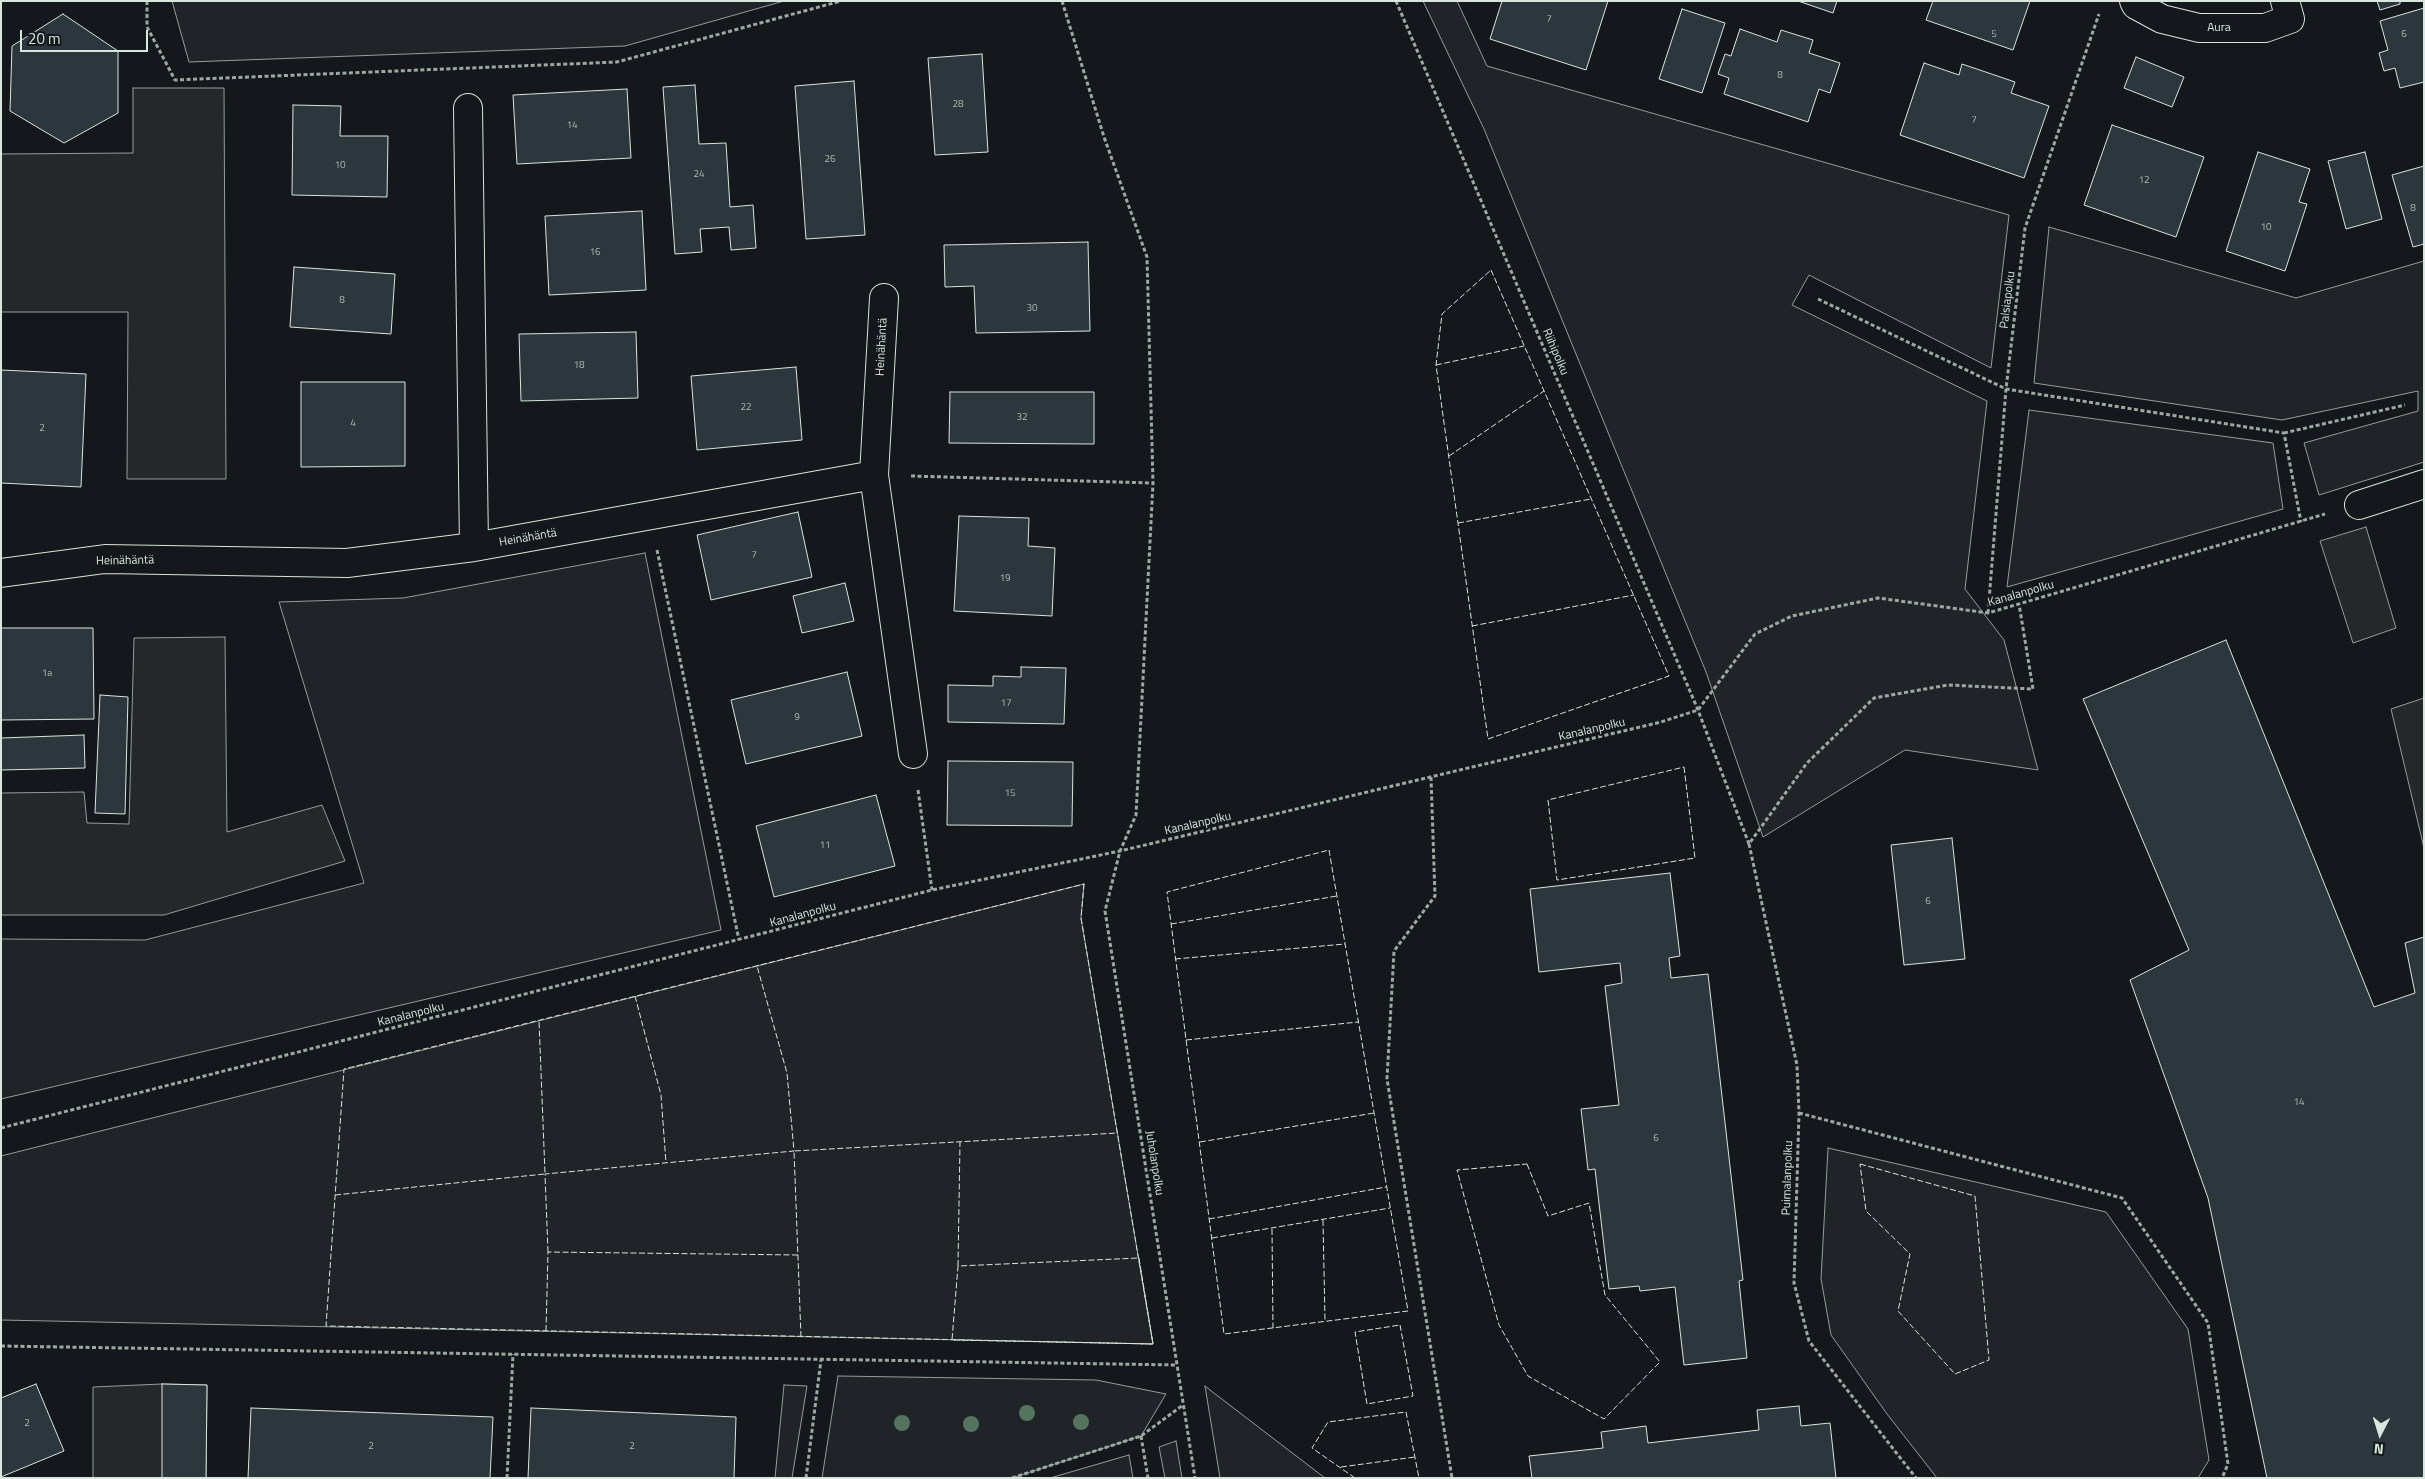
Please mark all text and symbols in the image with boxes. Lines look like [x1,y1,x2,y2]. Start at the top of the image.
house number: 7 [1546,14,1552,26]
scale bar [22,20,150,52]
street label: Aura [2207,21,2231,35]
text: 20 m [28,27,61,50]
house number: 5 [1991,29,1997,41]
house number: 6 [2401,29,2407,41]
house number: 8 [1777,70,1783,82]
house number: 28 [952,99,964,111]
house number: 7 [1971,115,1977,127]
house number: 14 [566,120,578,132]
house number: 26 [824,154,836,166]
house number: 10 [334,160,346,172]
house number: 24 [693,169,705,181]
house number: 12 [2138,175,2150,187]
house number: 8 [2410,203,2416,215]
house number: 10 [2260,222,2272,234]
house number: 16 [589,247,601,259]
street label: Palsiapolku [1997,271,2019,329]
house number: 8 [339,295,345,307]
house number: 30 [1026,303,1038,315]
street label: Heinähäntä [873,318,891,376]
street label: Riihipolku [1539,327,1571,377]
house number: 18 [573,360,585,372]
house number: 22 [740,402,752,414]
house number: 32 [1016,412,1028,424]
house number: 4 [350,418,356,430]
house number: 2 [39,423,45,435]
street label: Heinähäntä [498,526,558,550]
house number: 7 [751,550,757,562]
street label: Heinähäntä [96,553,154,569]
house number: 19 [999,573,1011,585]
street label: Kanalanpolku [1986,578,2056,610]
house number: 1a [42,668,52,680]
house number: 17 [1000,698,1012,710]
house number: 9 [794,712,800,724]
street label: Kanalanpolku [1557,715,1627,745]
house number: 15 [1004,788,1016,800]
street label: Kanalanpolku [1163,809,1233,839]
house number: 11 [819,840,831,852]
house number: 6 [1925,896,1931,908]
street label: Kanalanpolku [768,899,838,931]
street label: Kanalanpolku [376,1000,446,1030]
house number: 14 [2293,1097,2305,1109]
street label: Juholanpolku [1142,1130,1166,1196]
house number: 6 [1653,1133,1659,1145]
street label: Puimalanpolku [1779,1140,1797,1216]
north arrow [2355,1409,2405,1459]
house number: 2 [24,1418,30,1430]
text: N [2373,1439,2384,1460]
house number: 2 [368,1441,374,1453]
house number: 2 [629,1441,635,1453]

